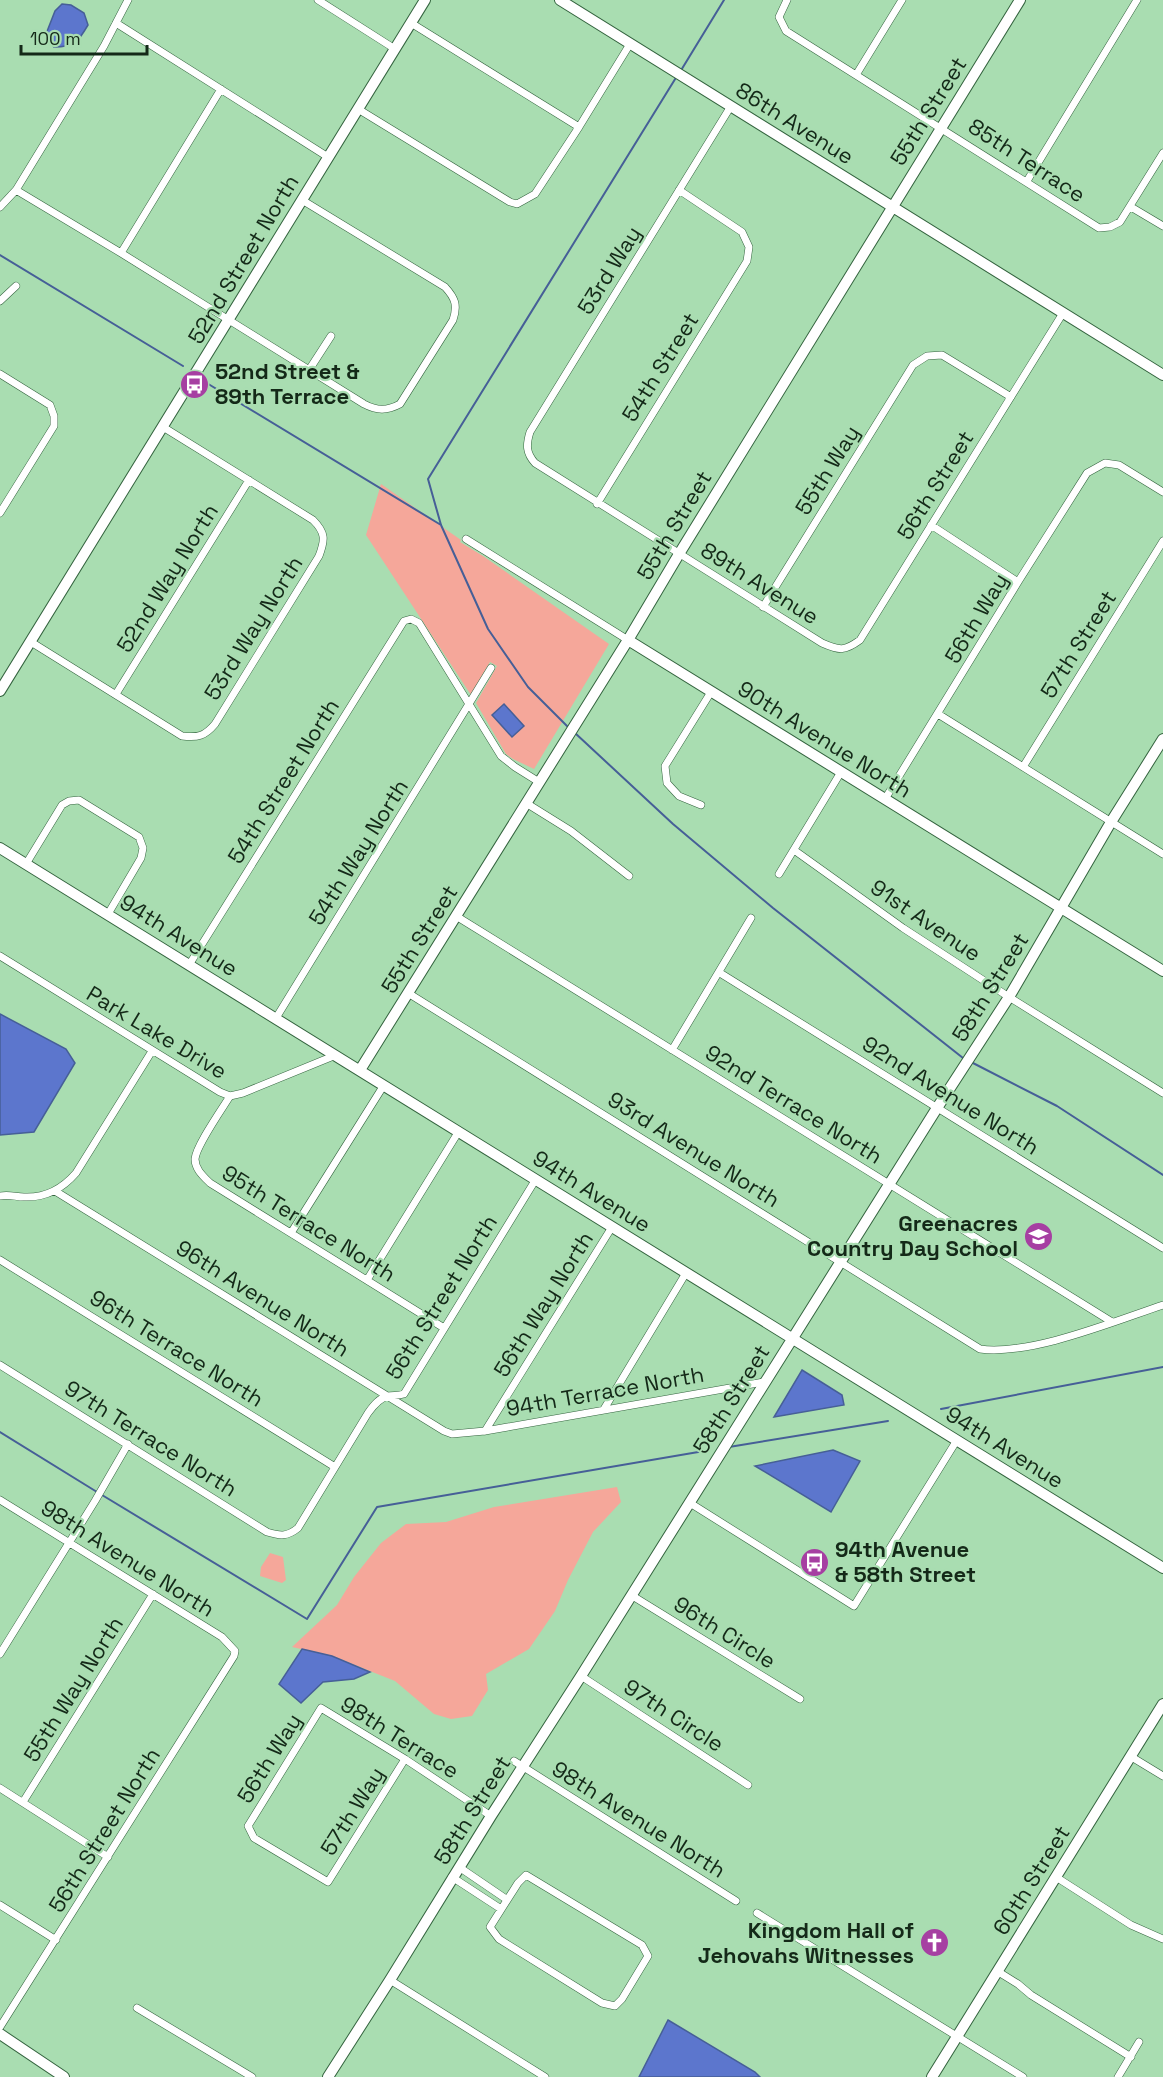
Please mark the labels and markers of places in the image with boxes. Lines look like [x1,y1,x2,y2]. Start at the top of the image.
place label: 52nd Street & 89th Terrace [215,357,360,410]
bus stop icon: 52nd Street & 89th Terrace [178,368,210,400]
place label: Greenacres Country Day School [807,1209,1018,1262]
school or university icon: Greenacres Country Day School [1023,1220,1055,1252]
place label: 94th Avenue & 58th Street [835,1535,976,1588]
bus stop icon: 94th Avenue & 58th Street [798,1546,830,1578]
place label: Kingdom Hall of Jehovahs Witnesses [698,1916,914,1969]
church icon: Kingdom Hall of Jehovahs Witnesses [919,1927,951,1959]

